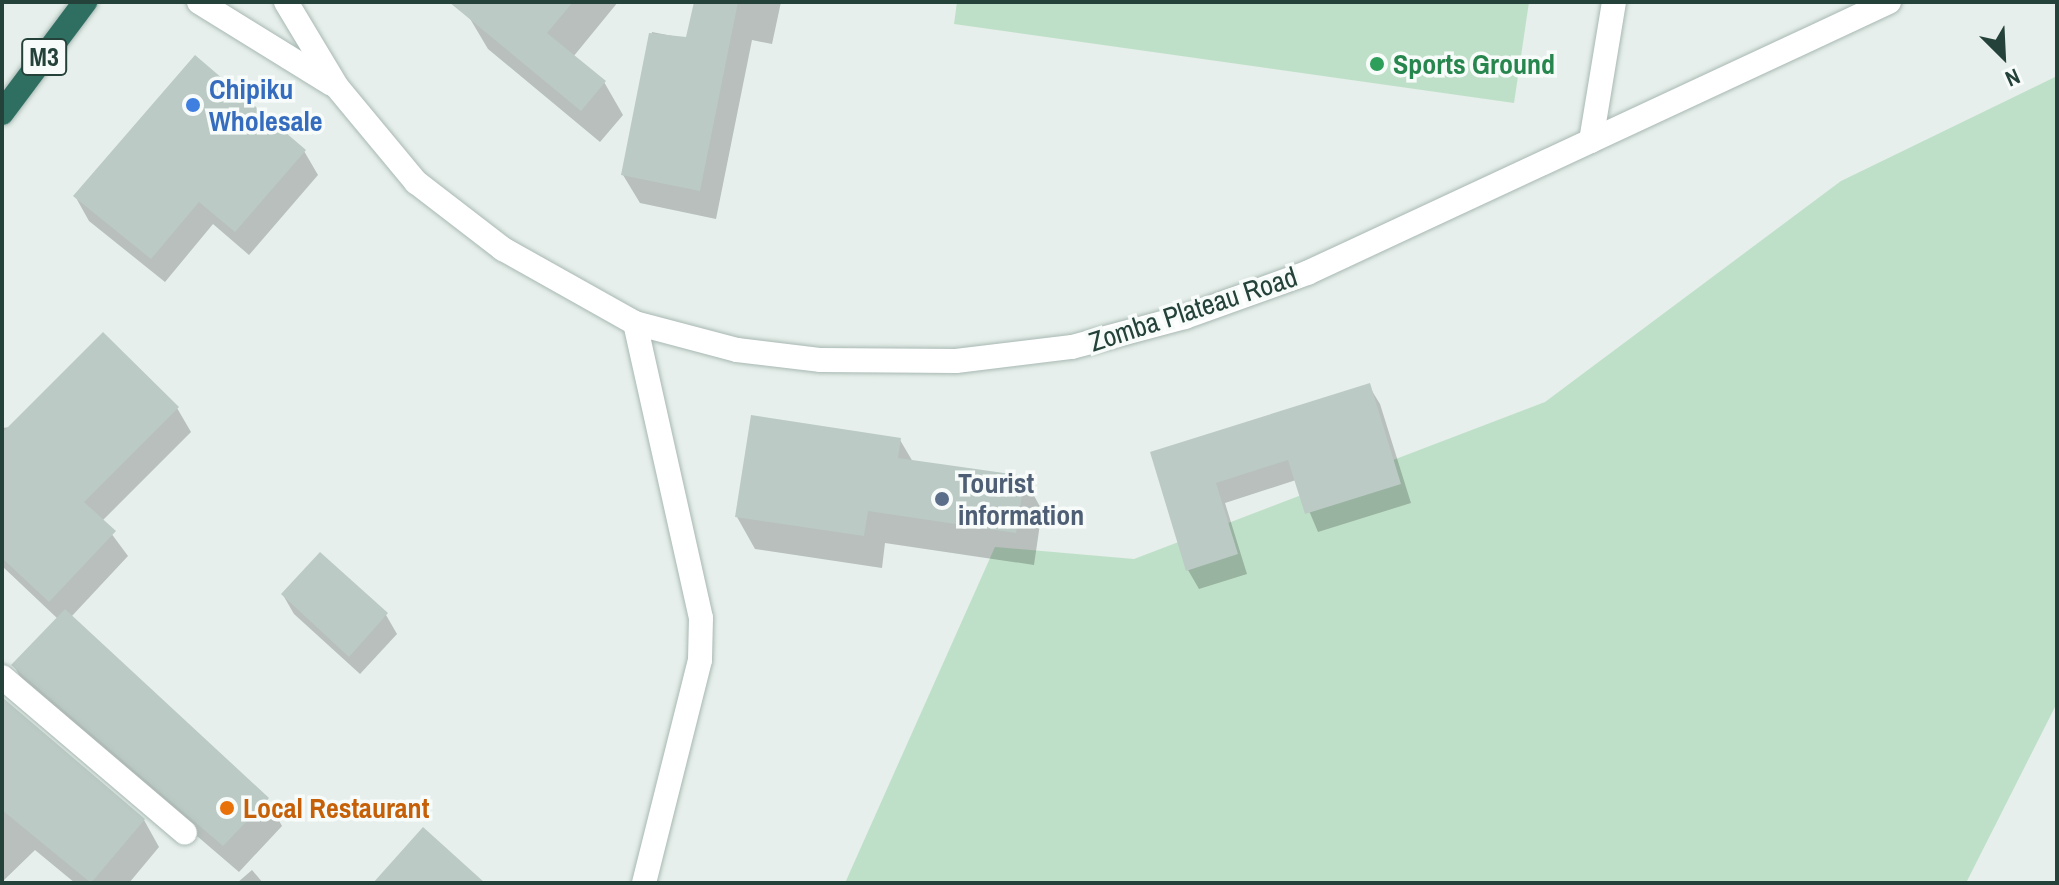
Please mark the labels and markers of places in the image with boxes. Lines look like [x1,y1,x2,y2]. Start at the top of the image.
place label: Sports Ground [1393,47,1555,81]
marker: Sports Ground [1368,55,1386,73]
place label: Chipiku Wholesale [209,72,323,138]
marker: Chipiku Wholesale [184,96,202,114]
place label: Tourist information [958,466,1084,532]
marker: Tourist information [933,490,951,508]
place label: Local Restaurant [243,791,429,825]
marker: Local Restaurant [218,799,236,817]

